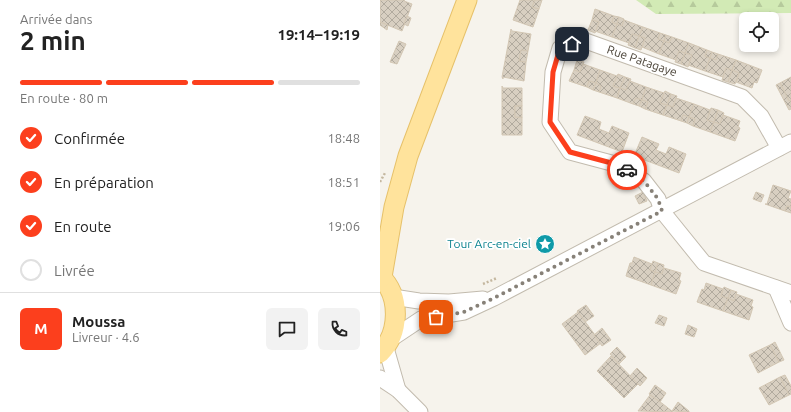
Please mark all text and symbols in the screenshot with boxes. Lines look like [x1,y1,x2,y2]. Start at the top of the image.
text: Arrivée dans [20,12,92,26]
map controls [739,12,779,52]
button: locate [739,12,779,52]
text: 2 min [20,26,86,55]
text: 19:14–19:19 [277,26,360,43]
pin [555,27,589,61]
icon: home [561,33,583,55]
street label: Rue Patagaye [605,42,679,79]
text: En route · 80 m [20,91,108,105]
icon: check [20,127,42,149]
text: Confirmée [54,130,125,147]
text: 18:48 [327,131,360,145]
courier [607,150,647,190]
icon: car [616,159,638,181]
icon: check [20,171,42,193]
text: En préparation [54,174,154,191]
text: 18:51 [327,175,360,189]
icon: check [20,215,42,237]
text: En route [54,218,112,235]
text: 19:06 [327,219,360,233]
place icon: Tour Arc-en-ciel [534,233,556,255]
place label: Tour Arc-en-ciel [447,237,531,250]
text: Livrée [54,262,95,279]
pin [419,300,453,334]
icon: bag [425,306,447,328]
button: chat [266,308,308,350]
button: phone [318,308,360,350]
text: Moussa [72,313,125,330]
text: M [34,320,48,337]
text: Livreur · 4.6 [72,330,140,344]

